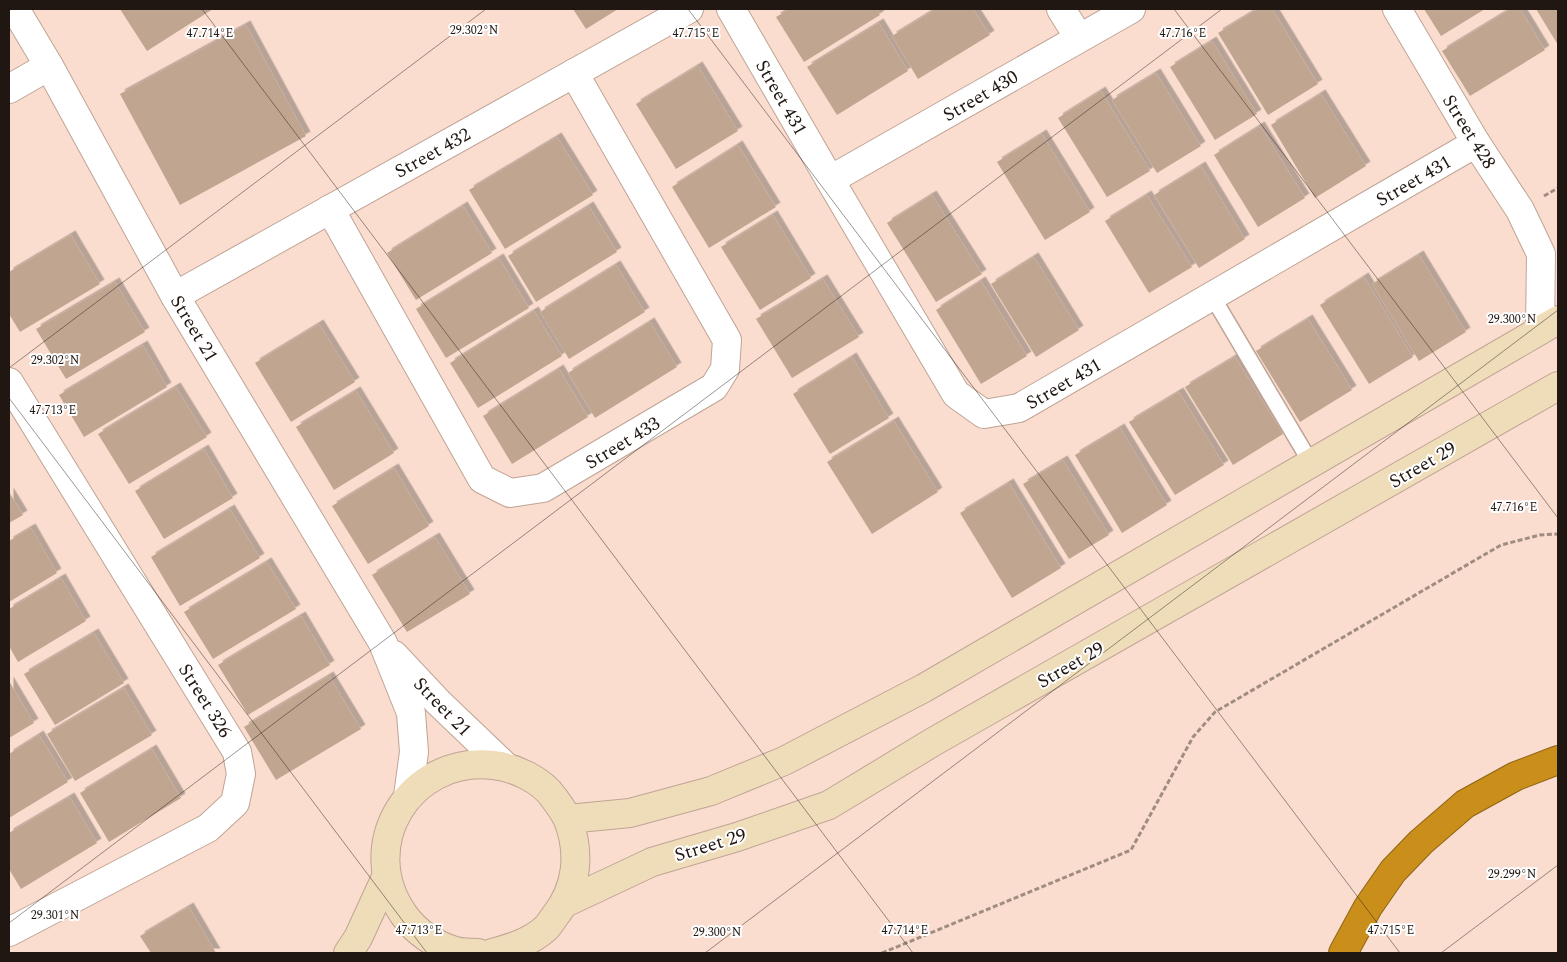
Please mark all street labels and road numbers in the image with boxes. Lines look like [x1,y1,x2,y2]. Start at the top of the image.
street label: Street 431 [747,55,814,141]
street label: Street 430 [938,63,1024,130]
street label: Street 428 [1434,89,1503,175]
street label: Street 432 [389,120,476,186]
street label: Street 431 [1371,148,1457,215]
street label: Street 21 [162,290,225,368]
street label: Street 431 [1021,351,1107,418]
street label: Street 433 [580,409,666,477]
street label: Street 29 [1384,434,1462,496]
street label: Street 29 [1032,634,1110,696]
street label: Street 326 [170,658,239,744]
street label: Street 21 [406,670,478,744]
street label: Street 29 [671,821,750,870]

